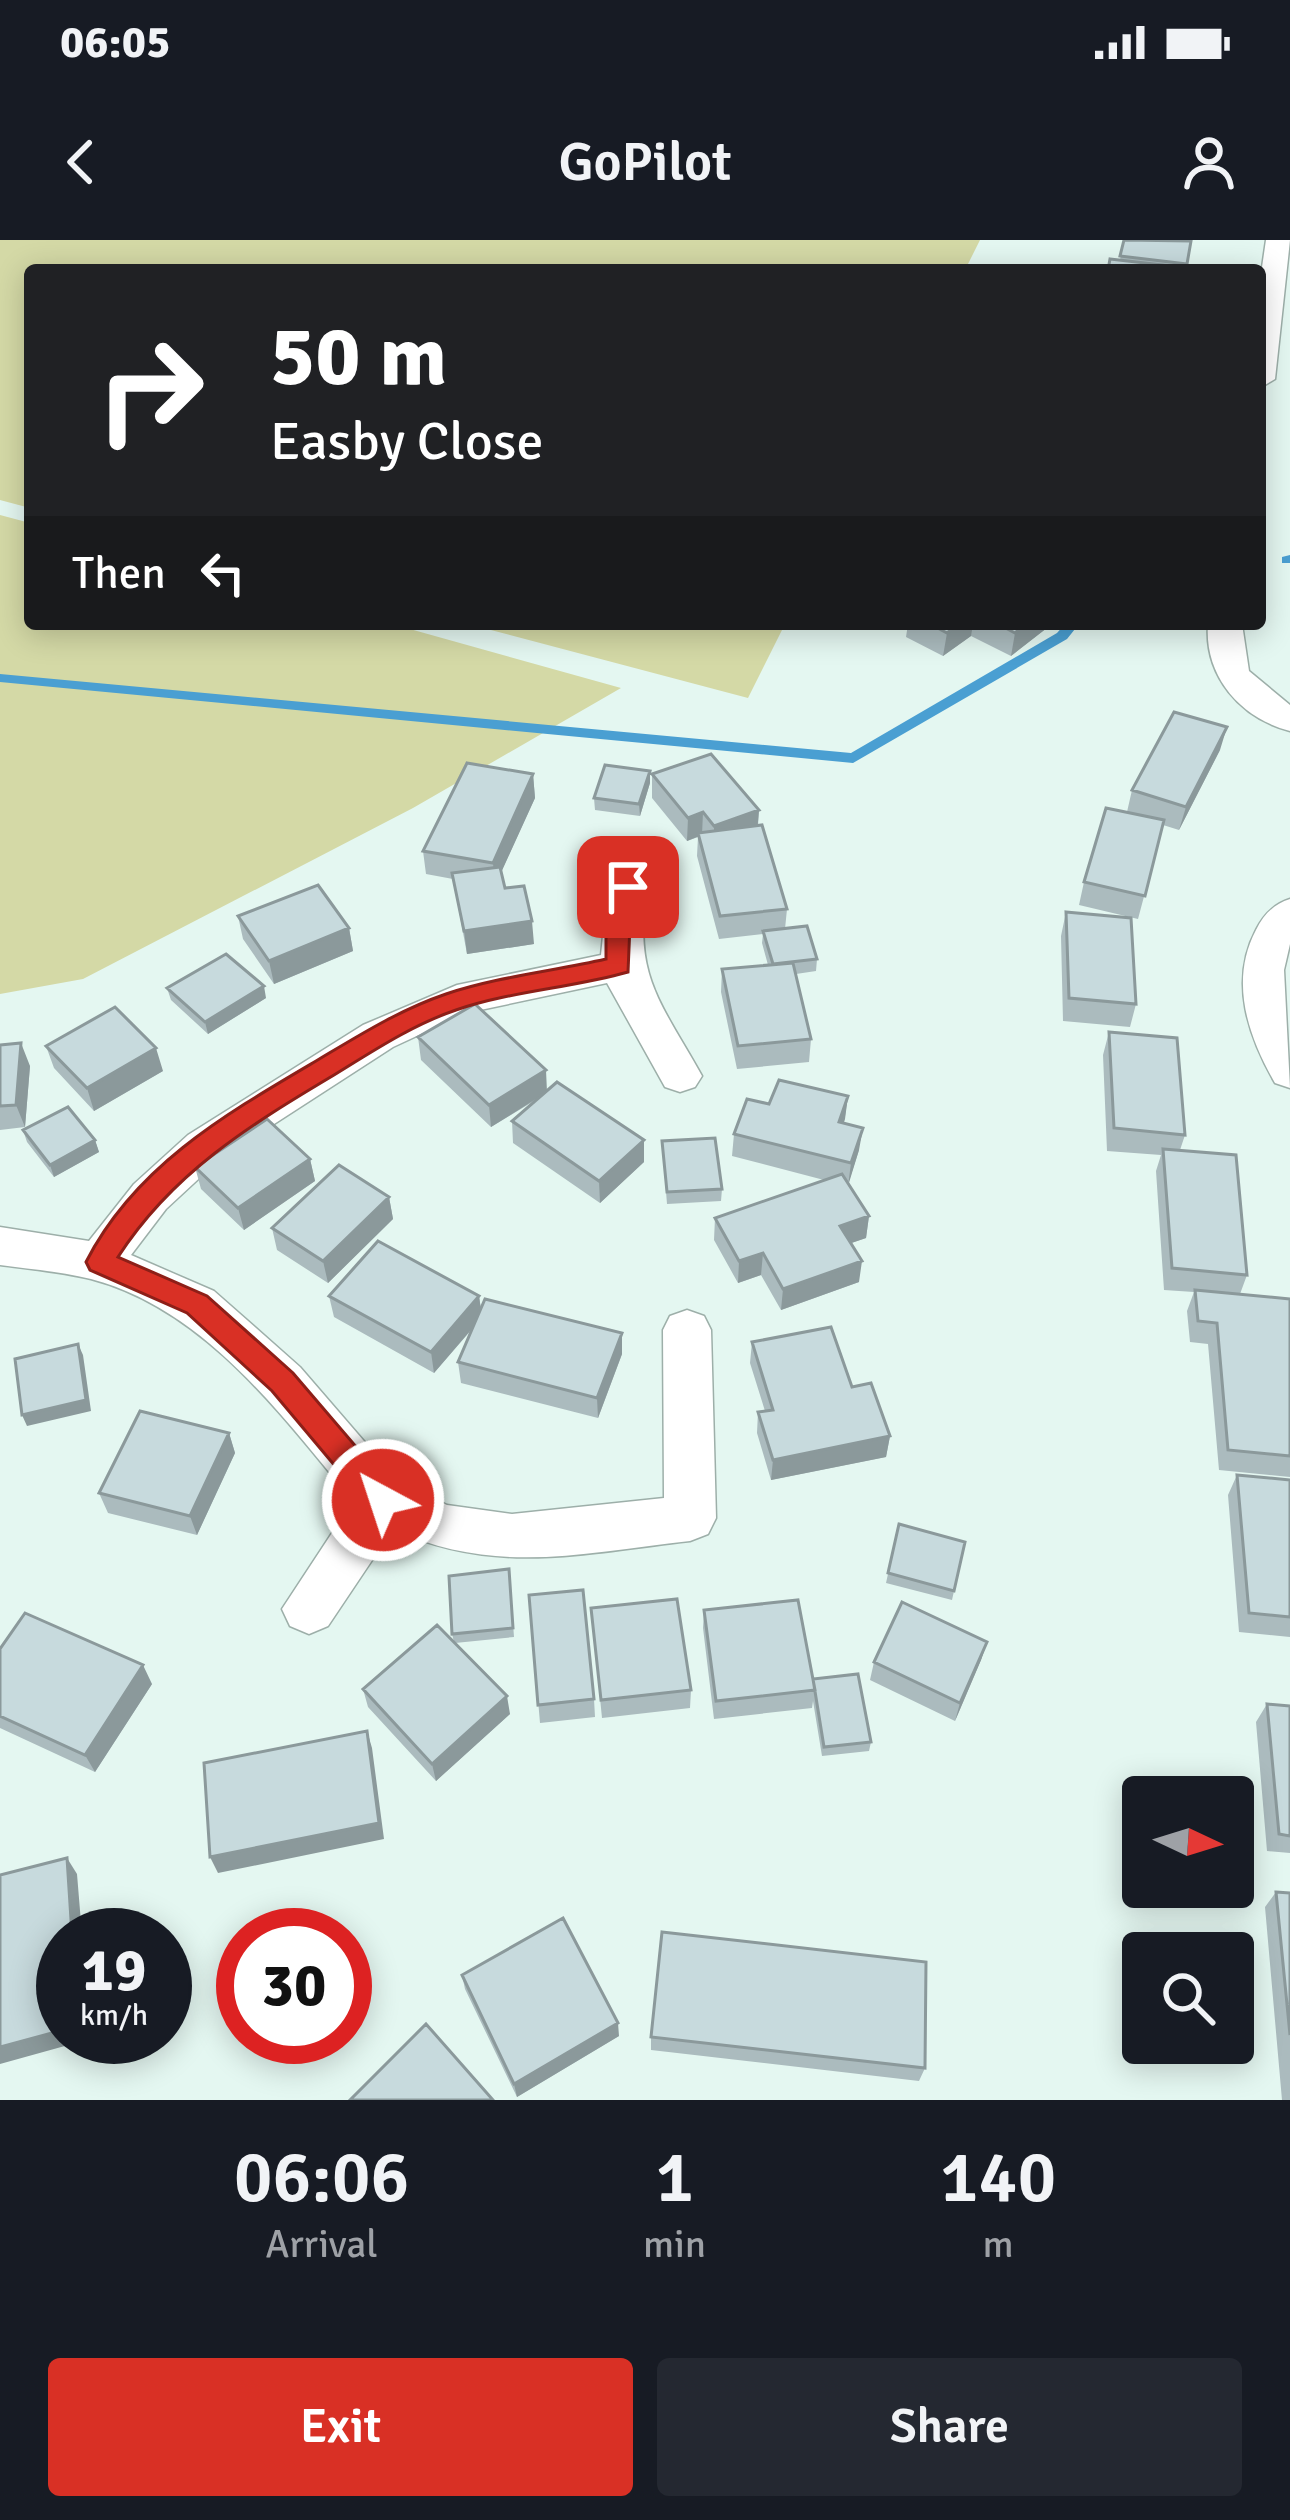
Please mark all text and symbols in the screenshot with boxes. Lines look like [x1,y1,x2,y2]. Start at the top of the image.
text: 06:05 [60,15,170,70]
icon: back [48,129,114,195]
text: GoPilot [558,129,732,196]
icon: person [1176,129,1242,195]
text: 50 m [270,305,447,409]
icon: right [72,312,228,468]
text: Easby Close [270,408,543,475]
icon: left [190,540,256,606]
text: Then [72,546,166,601]
pin [577,836,679,938]
icon: arrive [595,854,661,920]
position arrow [320,1437,446,1563]
north arrow [1122,1776,1254,1908]
map controls [1122,1776,1254,2064]
speed limit sign: 30 [216,1908,372,2064]
button: search [1122,1932,1254,2064]
text: 19 [82,1934,146,2008]
text: km/h [80,1997,148,2034]
text: 06:06 [234,2133,409,2222]
text: 1 [655,2133,694,2222]
text: 140 [940,2133,1056,2222]
text: Arrival [265,2220,378,2268]
text: min [643,2220,706,2268]
text: m [982,2220,1014,2268]
button: Exit [48,2358,633,2496]
button: Share [657,2358,1242,2496]

